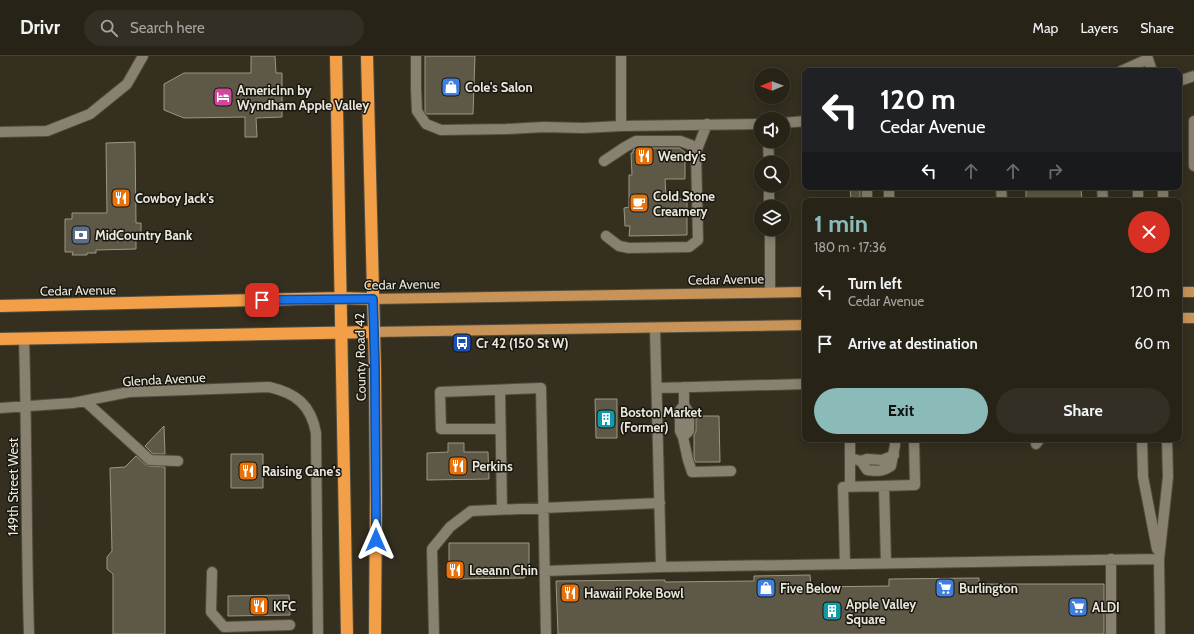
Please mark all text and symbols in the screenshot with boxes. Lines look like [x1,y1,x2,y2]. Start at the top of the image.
search box [84,10,364,46]
text: Drivr [20,16,60,39]
icon: search [98,17,120,39]
text: Search here [130,19,205,37]
text: Map [1033,19,1058,37]
text: Layers [1080,19,1118,37]
text: Share [1140,19,1174,37]
north arrow [754,68,790,104]
map controls [754,68,790,236]
shop icon: Cole's Salon [440,76,462,98]
place label: Cole's Salon [465,79,533,95]
place label: AmericInn by Wyndham Apple Valley [237,82,369,113]
text: 120 m [880,82,956,116]
icon: left [814,84,866,136]
hotel icon: AmericInn by Wyndham Apple Valley [212,86,234,108]
button: sound [754,112,790,148]
text: Cedar Avenue [880,116,986,138]
restaurant icon: Wendy's [633,145,655,167]
place label: Wendy's [658,148,707,164]
button: search [754,156,790,192]
icon: left [918,160,940,182]
icon: ahead [960,160,982,182]
icon: ahead [1002,160,1024,182]
icon: right [1044,160,1066,182]
restaurant icon: Cowboy Jack's [110,187,132,209]
place label: Cold Stone Creamery [653,188,715,219]
place label: Cowboy Jack's [135,190,215,206]
cafe icon: Cold Stone Creamery [628,192,650,214]
button: layers [754,200,790,236]
text: 1 min [814,209,868,238]
button: close [1128,211,1170,253]
bank icon: MidCountry Bank [70,224,92,246]
place label: MidCountry Bank [95,227,193,243]
text: 180 m · 17:36 [814,239,886,255]
street label: Cedar Avenue [688,270,765,288]
street label: Cedar Avenue [364,275,441,293]
text: Turn left [848,275,902,293]
street label: Cedar Avenue [40,281,117,299]
icon: left [814,281,836,303]
pin [245,283,279,317]
text: 120 m [1130,283,1170,301]
icon: arrive [251,289,273,311]
text: Cedar Avenue [848,293,924,309]
street label: County Road 42 [351,313,369,401]
bus stop icon: Cr 42 (150 St W) [451,332,473,354]
icon: arrive [814,333,836,355]
place label: Cr 42 (150 St W) [476,335,569,351]
text: Arrive at destination [848,335,978,353]
text: 60 m [1134,335,1170,353]
street label: Glenda Avenue [122,369,206,389]
button: Exit [814,388,988,434]
button: Share [996,388,1170,434]
place label: Boston Market (Former) [620,404,702,435]
building icon: Boston Market (Former) [595,408,617,430]
street label: 149th Street West [5,437,21,536]
restaurant icon: Perkins [447,455,469,477]
place label: Perkins [472,458,513,474]
restaurant icon: Raising Cane's [237,460,259,482]
place label: Raising Cane's [262,463,341,479]
position arrow [355,519,397,561]
restaurant icon: Leeann Chin [444,559,466,581]
place label: Leeann Chin [469,562,538,578]
shop icon: Five Below [755,577,777,599]
supermarket icon: Burlington [934,577,956,599]
place label: Five Below [780,580,841,596]
place label: Burlington [959,580,1018,596]
restaurant icon: Hawaii Poke Bowl [559,582,581,604]
place label: Hawaii Poke Bowl [584,585,684,601]
restaurant icon: KFC [248,595,270,617]
place label: Apple Valley Square [846,596,916,627]
supermarket icon: ALDI [1067,596,1089,618]
place label: KFC [273,598,296,614]
place label: ALDI [1092,599,1120,615]
building icon: Apple Valley Square [821,600,843,622]

